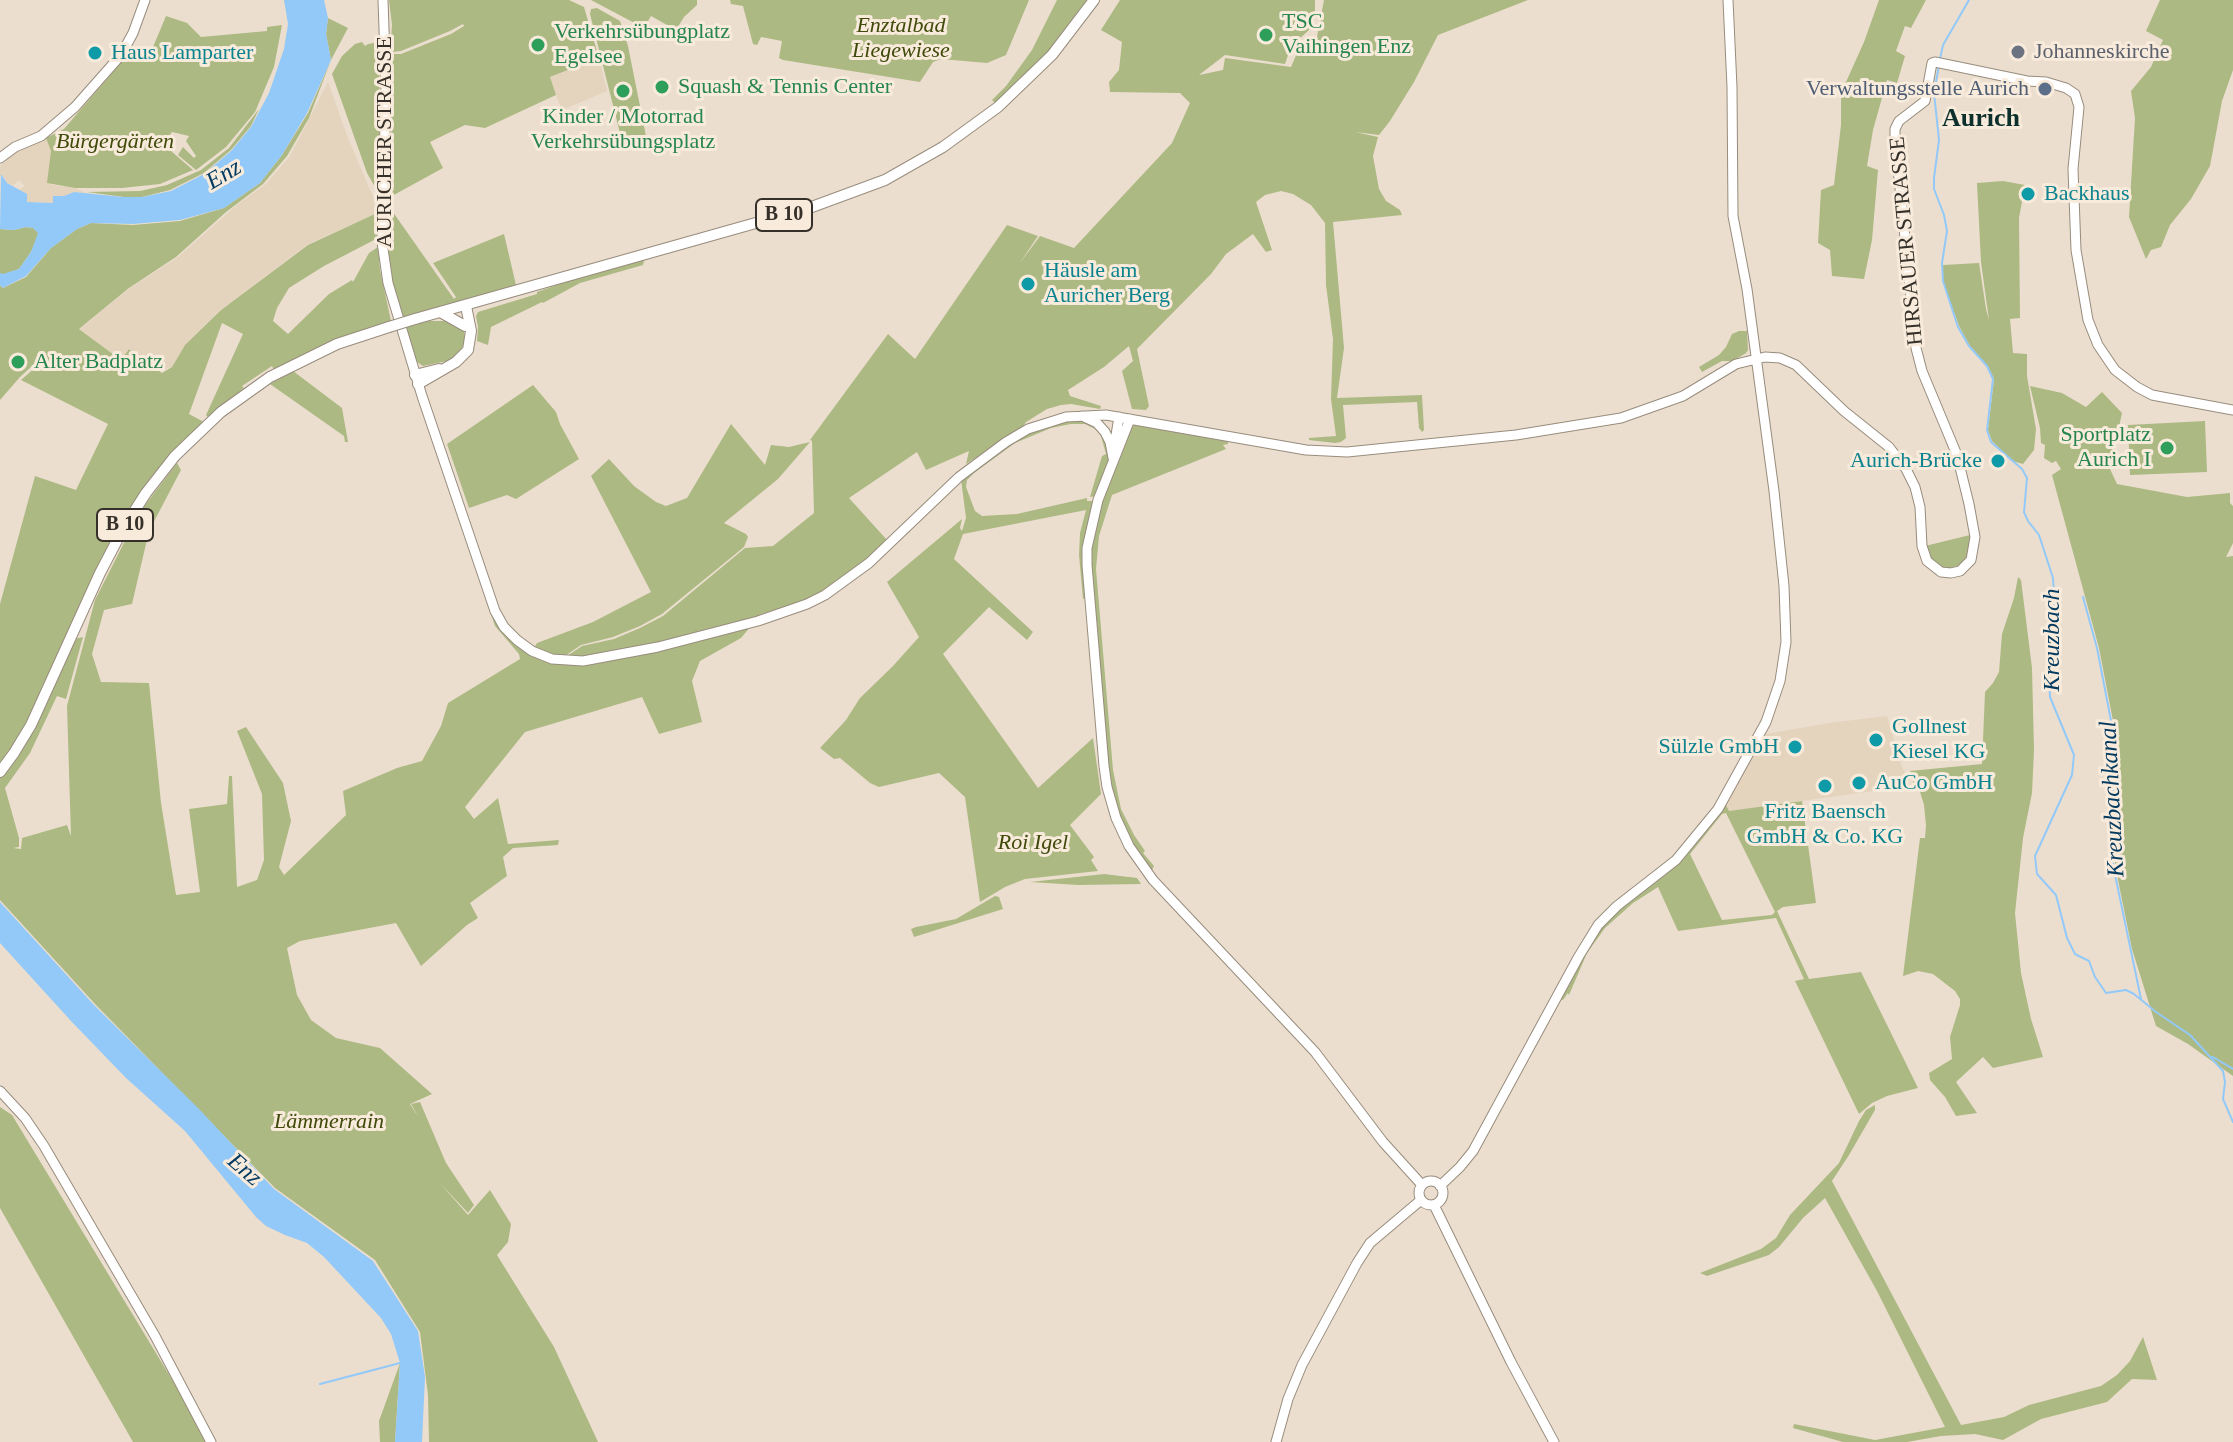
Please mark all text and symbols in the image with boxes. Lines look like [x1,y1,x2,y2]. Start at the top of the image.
place label: TSC Vaihingen Enz [1282,9,1411,60]
park label: Enztalbad Liegewiese [852,13,950,64]
place label: Verkehrsübungplatz Egelsee [554,19,730,70]
marker: TSC Vaihingen Enz [1257,26,1275,44]
street label: AURICHER STRASSE [372,36,398,248]
marker: Verkehrsübungplatz Egelsee [529,36,547,54]
place label: Johanneskirche [2034,39,2170,65]
place label: Haus Lamparter [111,40,253,66]
marker: Johanneskirche [2009,43,2027,61]
marker: Haus Lamparter [86,44,104,62]
place label: Squash & Tennis Center [678,74,892,100]
place label: Verwaltungsstelle Aurich [1806,76,2029,102]
marker: Squash & Tennis Center [653,78,671,96]
marker: Verwaltungsstelle Aurich [2036,80,2054,98]
marker: Kinder / Motorrad Verkehrsübungsplatz [614,82,632,100]
district label: Aurich [1942,103,2020,135]
place label: Kinder / Motorrad Verkehrsübungsplatz [531,104,715,156]
park label: Bürgergärten [56,129,174,155]
street label: HIRSAUER STRASSE [1885,135,1929,347]
water label: Enz [201,153,247,197]
place label: Backhaus [2044,181,2130,207]
marker: Backhaus [2019,185,2037,203]
road number: B 10 [756,199,812,231]
place label: Häusle am Auricher Berg [1044,258,1170,310]
marker: Häusle am Auricher Berg [1019,275,1037,293]
place label: Alter Badplatz [34,349,163,375]
marker: Alter Badplatz [9,353,27,371]
place label: Sportplatz Aurich I [2061,422,2151,474]
marker: Sportplatz Aurich I [2158,439,2176,457]
place label: Aurich-Brücke [1850,448,1982,474]
marker: Aurich-Brücke [1989,452,2007,470]
road number: B 10 [97,509,153,541]
water label: Kreuzbach [2039,588,2067,692]
place label: Gollnest Kiesel KG [1892,714,1985,766]
water label: Kreuzbachkanal [2095,720,2131,878]
marker: Gollnest Kiesel KG [1867,731,1885,749]
place label: Sülzle GmbH [1659,734,1779,760]
marker: Sülzle GmbH [1786,738,1804,756]
place label: AuCo GmbH [1875,770,1993,796]
marker: AuCo GmbH [1850,774,1868,792]
marker: Fritz Baensch GmbH & Co. KG [1816,777,1834,795]
place label: Fritz Baensch GmbH & Co. KG [1747,799,1903,850]
park label: Roi Igel [998,830,1068,856]
park label: Lämmerrain [274,1109,384,1135]
water label: Enz [221,1147,267,1193]

